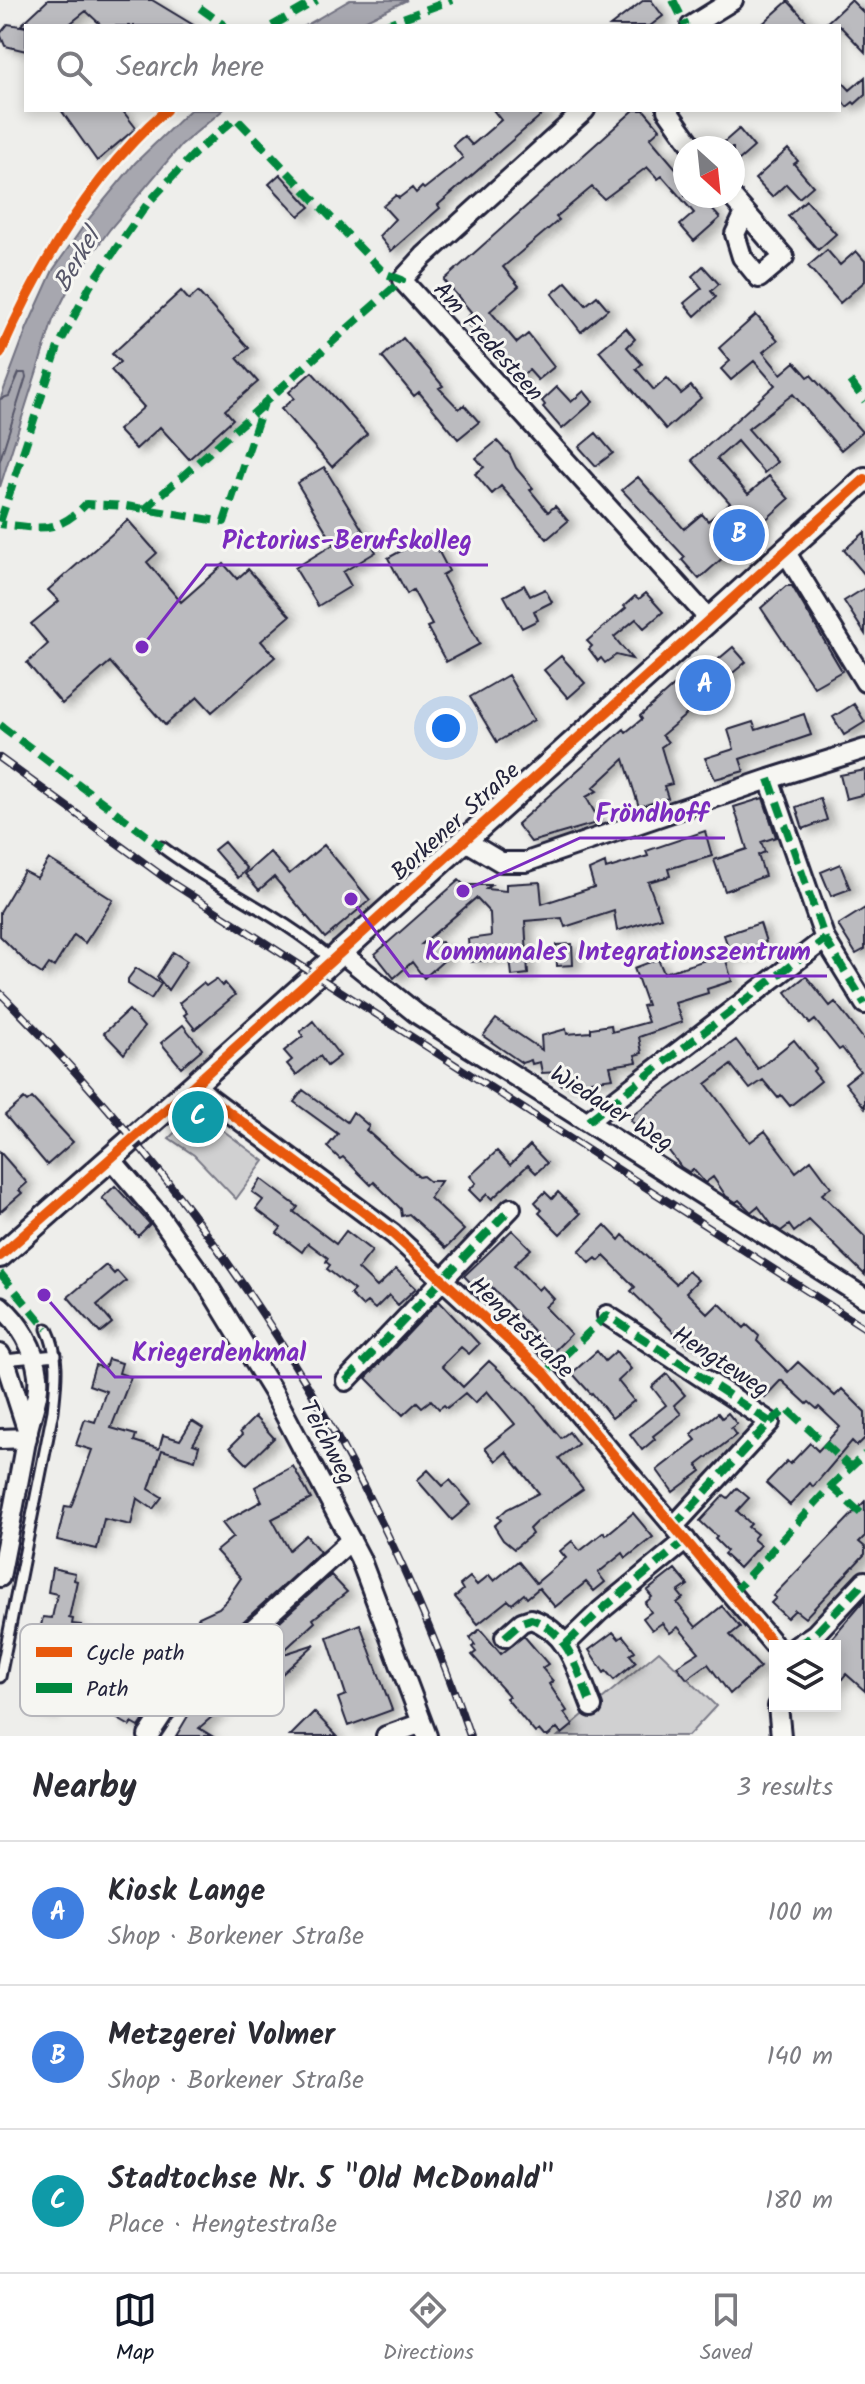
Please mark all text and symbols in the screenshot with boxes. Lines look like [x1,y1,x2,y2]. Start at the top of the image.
search box [24,24,841,112]
text: Search here [116,44,264,92]
icon: search [52,46,96,90]
north arrow [673,136,745,208]
water label: Berkel [43,217,115,301]
street label: Am Fredesteen [423,273,553,411]
pin: B [713,505,765,565]
callout: Pictorius-Berufskolleg [206,515,488,565]
text: Pictorius-Berufskolleg [222,521,472,563]
pin: A [679,655,731,715]
your location [426,708,466,748]
street label: Borkener Straße [382,753,530,891]
callout: Fröndhoff [580,788,725,838]
text: Fröndhoff [596,794,711,836]
callout: Kommunales Integrationszentrum [409,926,827,976]
text: Kommunales Integrationszentrum [425,932,811,974]
street label: Wiedauer Weg [542,1056,681,1163]
pin: C [172,1087,224,1147]
street label: Hengtestraße [459,1267,583,1389]
street label: Hengteweg [664,1316,777,1408]
callout: Kriegerdenkmal [115,1327,322,1377]
text: Kriegerdenkmal [132,1333,306,1375]
street label: Teichweg [288,1393,365,1492]
legend [20,1624,284,1716]
text: Cycle path [86,1637,185,1672]
map controls [769,1640,841,1712]
button: layers [769,1640,841,1712]
text: Path [86,1673,129,1708]
text: Nearby [32,1761,137,1815]
text: 3 results [736,1767,833,1809]
text: Kiosk Lange [108,1868,265,1916]
text: A [50,1892,66,1934]
text: 100 m [768,1892,833,1934]
text: Shop · Borkener Straße [108,1916,364,1958]
text: Metzgerei Volmer [108,2012,335,2060]
text: B [50,2036,66,2078]
text: 140 m [766,2036,833,2078]
text: Shop · Borkener Straße [108,2060,364,2102]
text: Stadtochse Nr. 5 "Old McDonald" [108,2156,554,2204]
text: C [50,2180,66,2222]
text: 180 m [765,2180,833,2222]
text: Place · Hengtestraße [108,2204,337,2246]
tab: Map [113,2288,157,2371]
tab: Directions [383,2288,474,2371]
tab: Saved [700,2288,752,2371]

